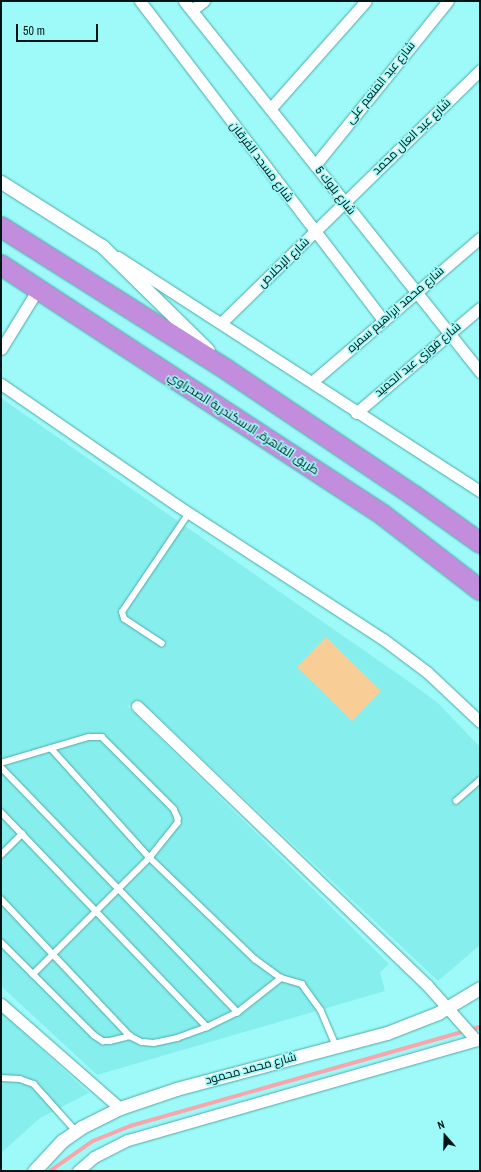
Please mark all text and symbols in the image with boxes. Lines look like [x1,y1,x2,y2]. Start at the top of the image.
scale bar [18,16,100,42]
text: 50 m [23,23,45,39]
street label: شارع عبد المنعم على [343,39,419,127]
street label: شارع عبد العال محمد [370,96,454,178]
street label: شارع مسجد الفرقان [226,119,296,205]
street label: شارع بلوك 5 [312,164,358,218]
street label: شارع الإخلاص [255,235,313,291]
street label: شارع محمد ابراهيم سمره [345,264,447,356]
street label: شارع فوزي عبد الحميد [372,320,464,400]
street label: طريق القاهرة, الاسكندرية الصحراوي [165,370,321,478]
street label: شارع محمد محمود [204,1050,298,1088]
north arrow [425,1116,465,1156]
text: N [435,1117,446,1132]

